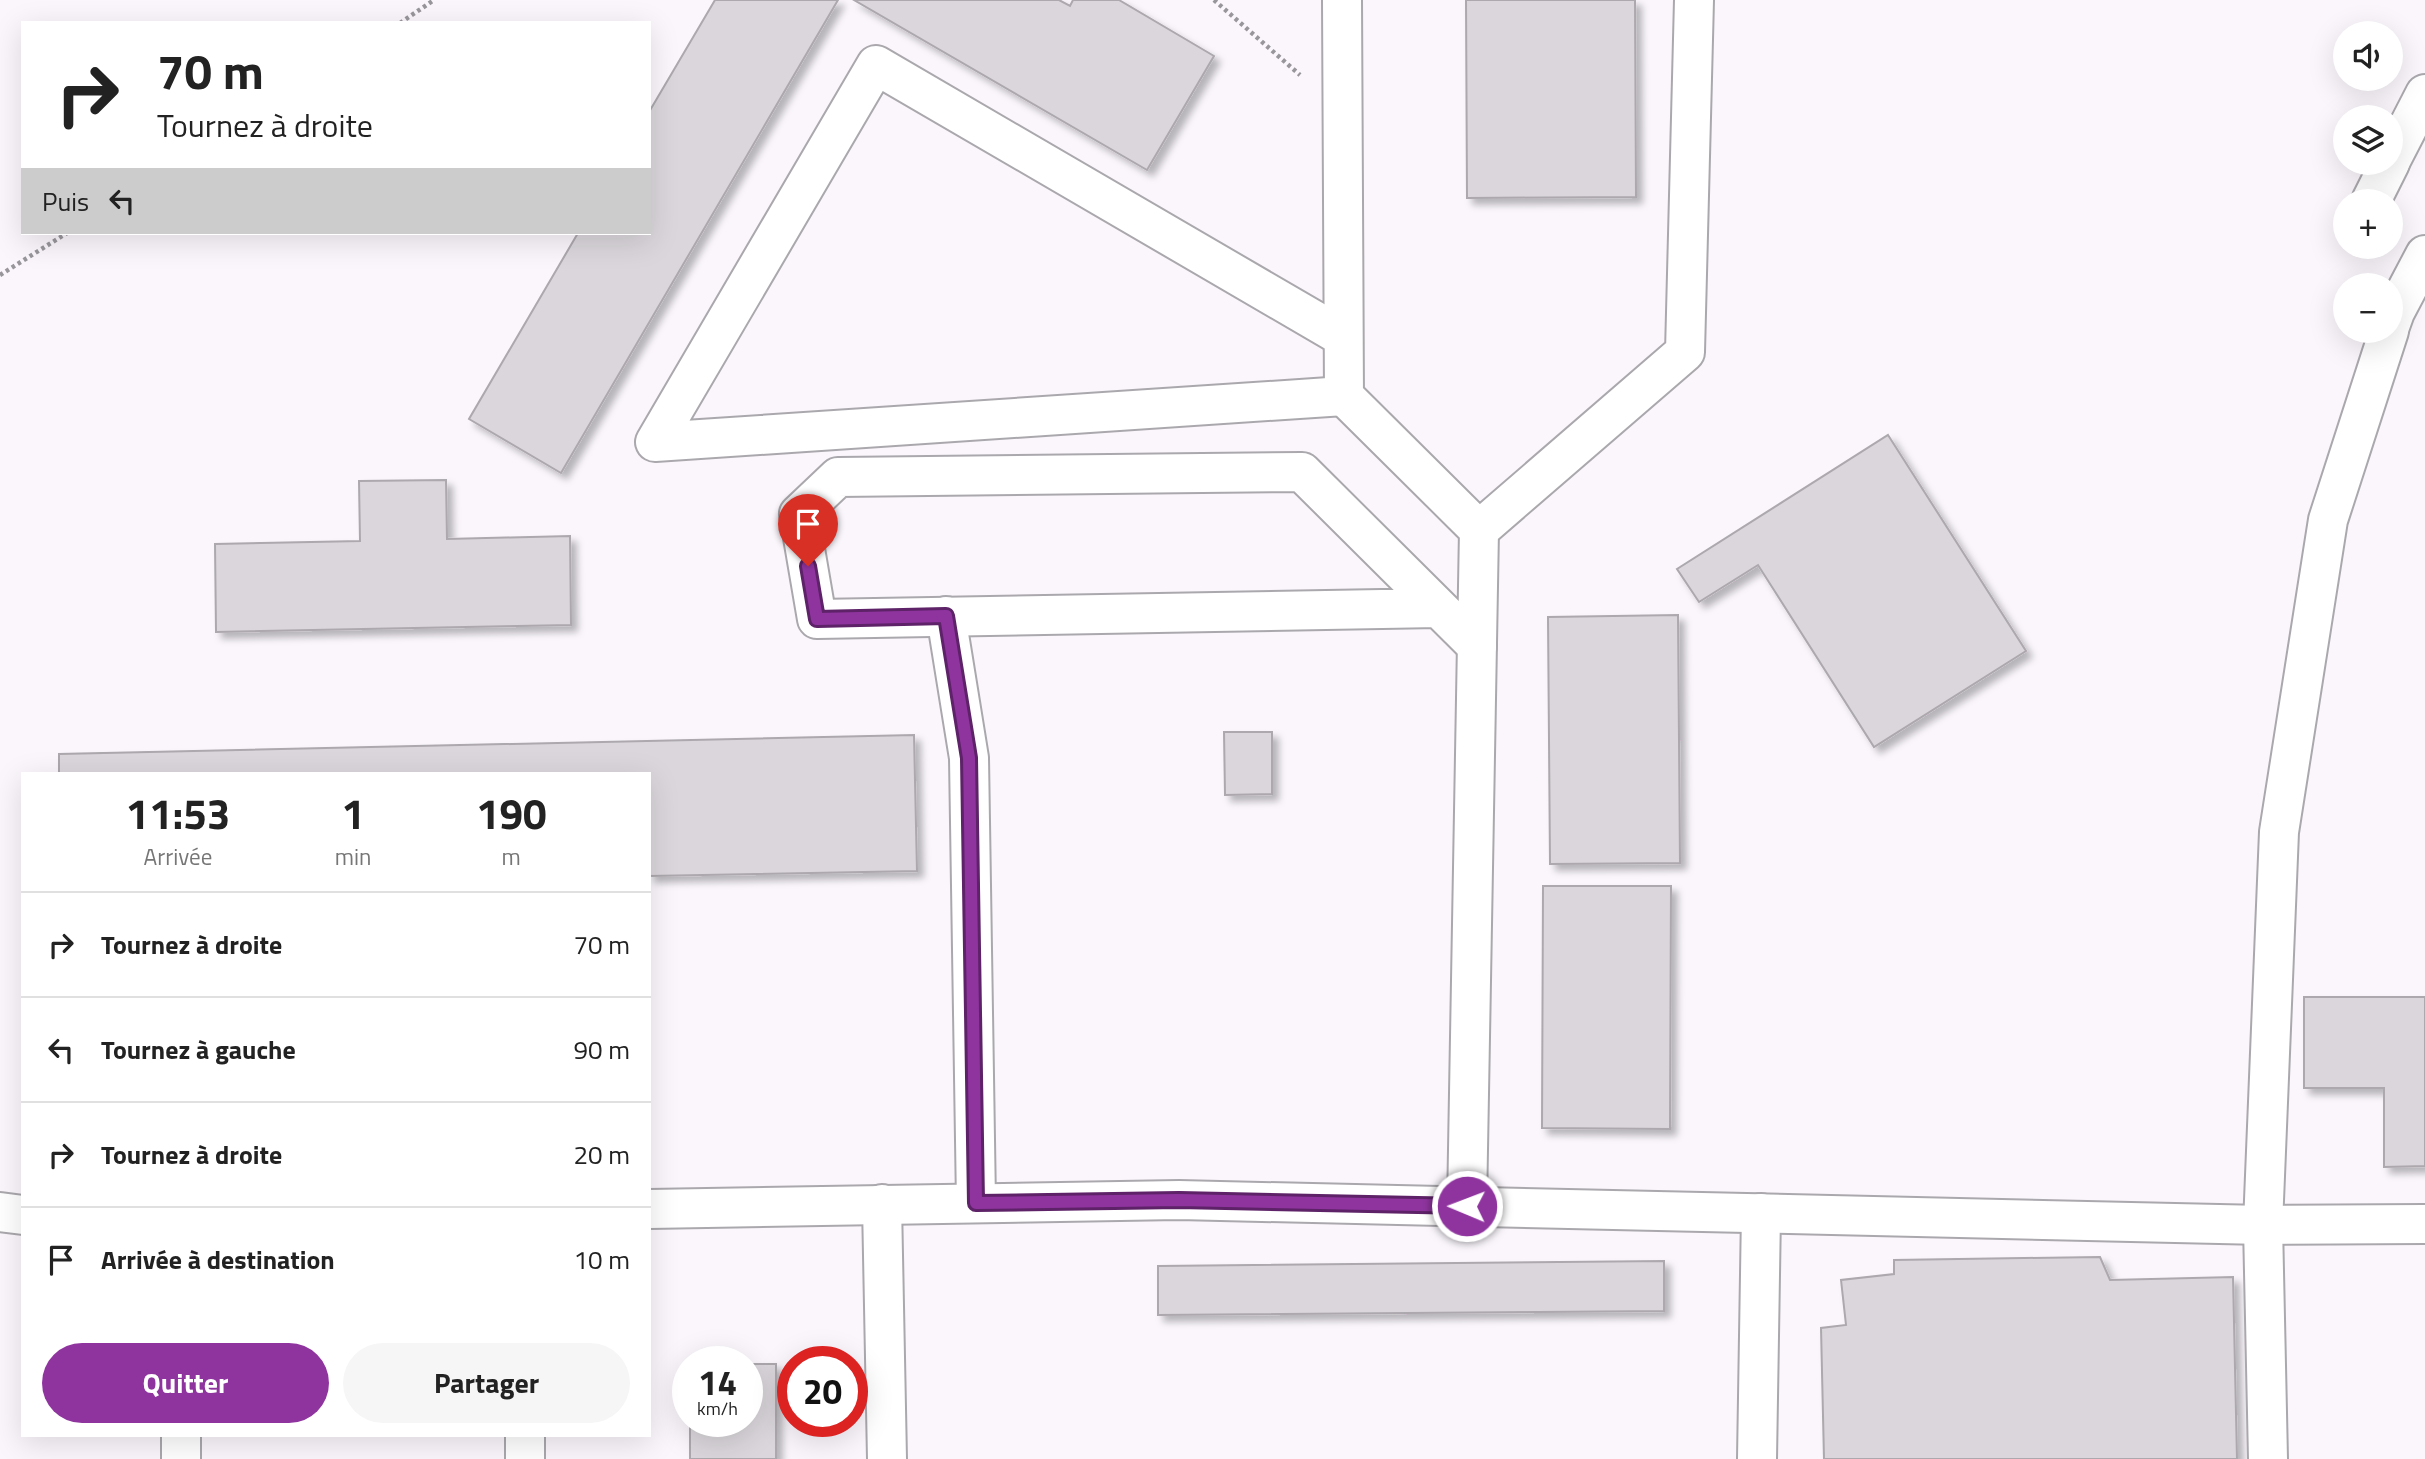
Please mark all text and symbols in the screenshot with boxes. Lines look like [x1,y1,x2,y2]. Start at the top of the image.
map controls [2333,21,2403,343]
button: sound [2333,21,2403,91]
text: 70 m [157,33,264,108]
icon: right [42,49,133,140]
text: Tournez à droite [157,101,373,149]
button: layers [2333,105,2403,175]
text: Puis [42,182,89,221]
icon: left [103,182,141,220]
button: + [2333,189,2403,259]
button: − [2333,273,2403,343]
pin [778,494,838,566]
icon: arrive [789,505,827,543]
text: 11:53 [125,781,230,845]
text: 1 [341,781,365,845]
text: 190 [476,781,546,845]
text: Arrivée [144,839,212,874]
text: min [335,839,371,874]
text: m [502,839,521,874]
text: Tournez à droite [101,925,282,964]
text: 70 m [573,925,630,964]
icon: right [42,926,80,964]
text: Tournez à gauche [101,1030,296,1069]
text: 90 m [573,1030,630,1069]
icon: left [42,1031,80,1069]
text: Tournez à droite [101,1135,282,1174]
text: 20 m [573,1135,630,1174]
icon: right [42,1136,80,1174]
position arrow [1430,1169,1504,1243]
text: Arrivée à destination [101,1240,335,1279]
text: 10 m [573,1240,630,1279]
icon: arrive [42,1241,80,1279]
button: Quitter [42,1343,329,1423]
button: Partager [343,1343,630,1423]
speed limit sign: 20 [777,1346,868,1437]
text: 14 [698,1355,737,1409]
text: km/h [697,1395,738,1422]

